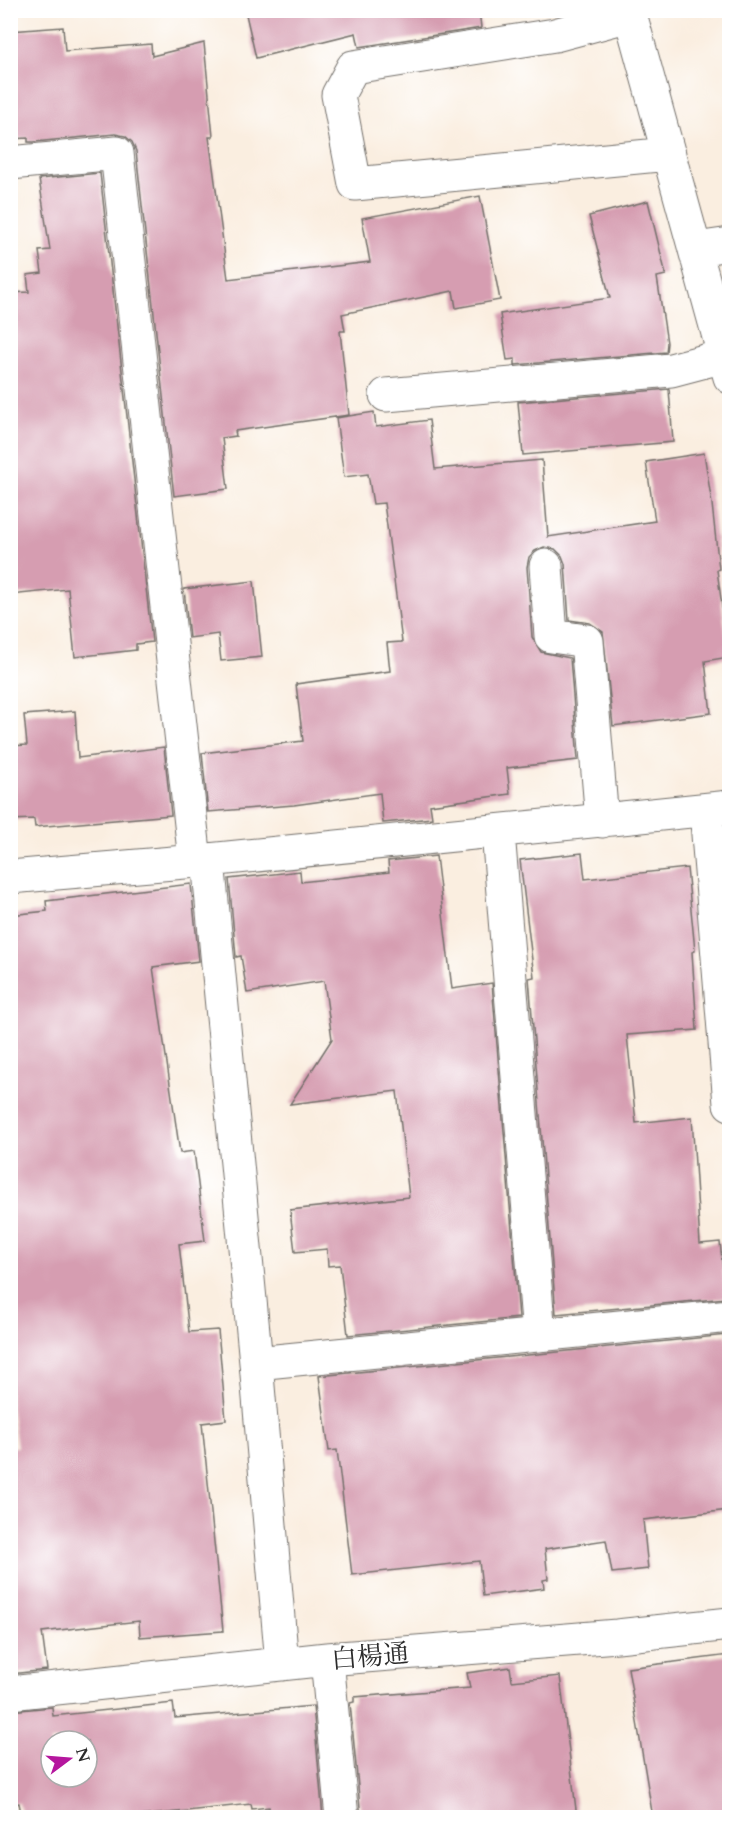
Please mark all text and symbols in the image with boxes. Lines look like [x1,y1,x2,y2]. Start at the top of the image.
street label: 白楊通 [330,1636,410,1677]
north arrow [39,1729,99,1789]
text: N [70,1745,95,1765]

